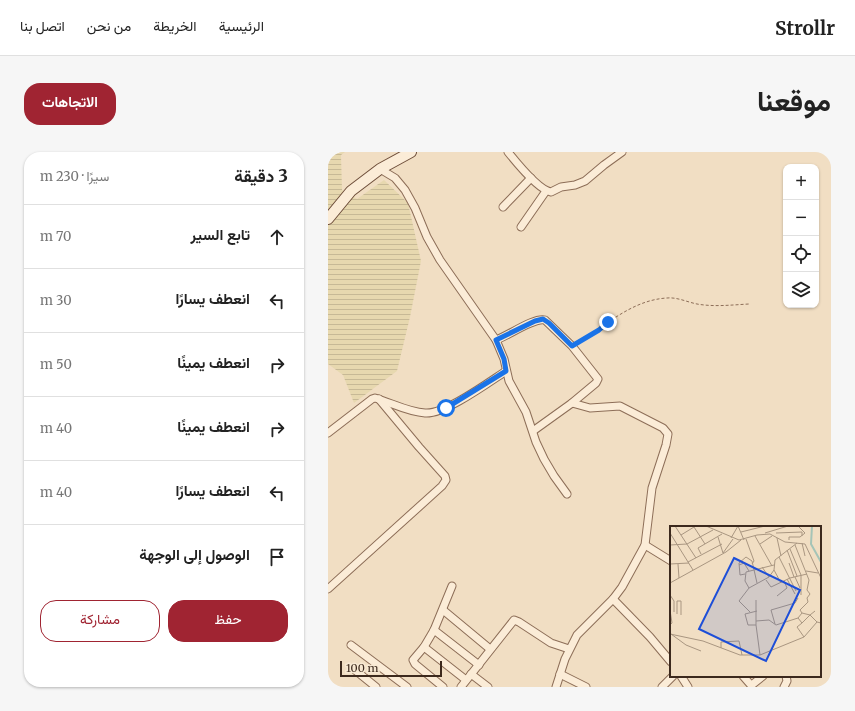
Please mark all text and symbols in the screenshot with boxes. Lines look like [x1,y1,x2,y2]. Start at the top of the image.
text: Strollr [775,16,835,40]
text: اتصل بنا [20,17,65,35]
text: من نحن [87,17,131,35]
text: الخريطة [153,17,197,35]
text: الرئيسية [219,17,264,35]
button: الاتجاهات [24,83,116,125]
text: موقعنا [757,83,831,119]
map controls [783,164,819,308]
button: + [783,164,819,200]
text: 3 دقيقة [234,165,288,187]
text: سيرًا · 230 m [40,168,109,185]
button: − [783,200,819,236]
text: تابع السير [191,225,250,244]
icon: ahead [266,226,288,248]
text: 70 m [40,228,71,245]
button: locate [783,236,819,272]
button: layers [783,272,819,308]
text: انعطف يسارًا [175,289,250,308]
icon: left [266,290,288,312]
text: 30 m [40,292,72,309]
route end [599,313,617,331]
text: انعطف يمينًا [177,353,250,372]
icon: right [266,354,288,376]
text: 50 m [40,356,72,373]
route start [437,399,455,417]
text: انعطف يمينًا [177,417,250,436]
icon: right [266,418,288,440]
text: 40 m [40,420,72,437]
text: انعطف يسارًا [175,481,250,500]
icon: left [266,482,288,504]
text: 40 m [40,484,72,501]
inset map [670,526,821,677]
text: الوصول إلى الوجهة [139,545,250,564]
icon: arrive [266,546,288,568]
button: مشاركة [40,600,160,642]
button: حفظ [168,600,288,642]
scale bar [340,659,442,678]
text: 100 m [346,661,378,675]

